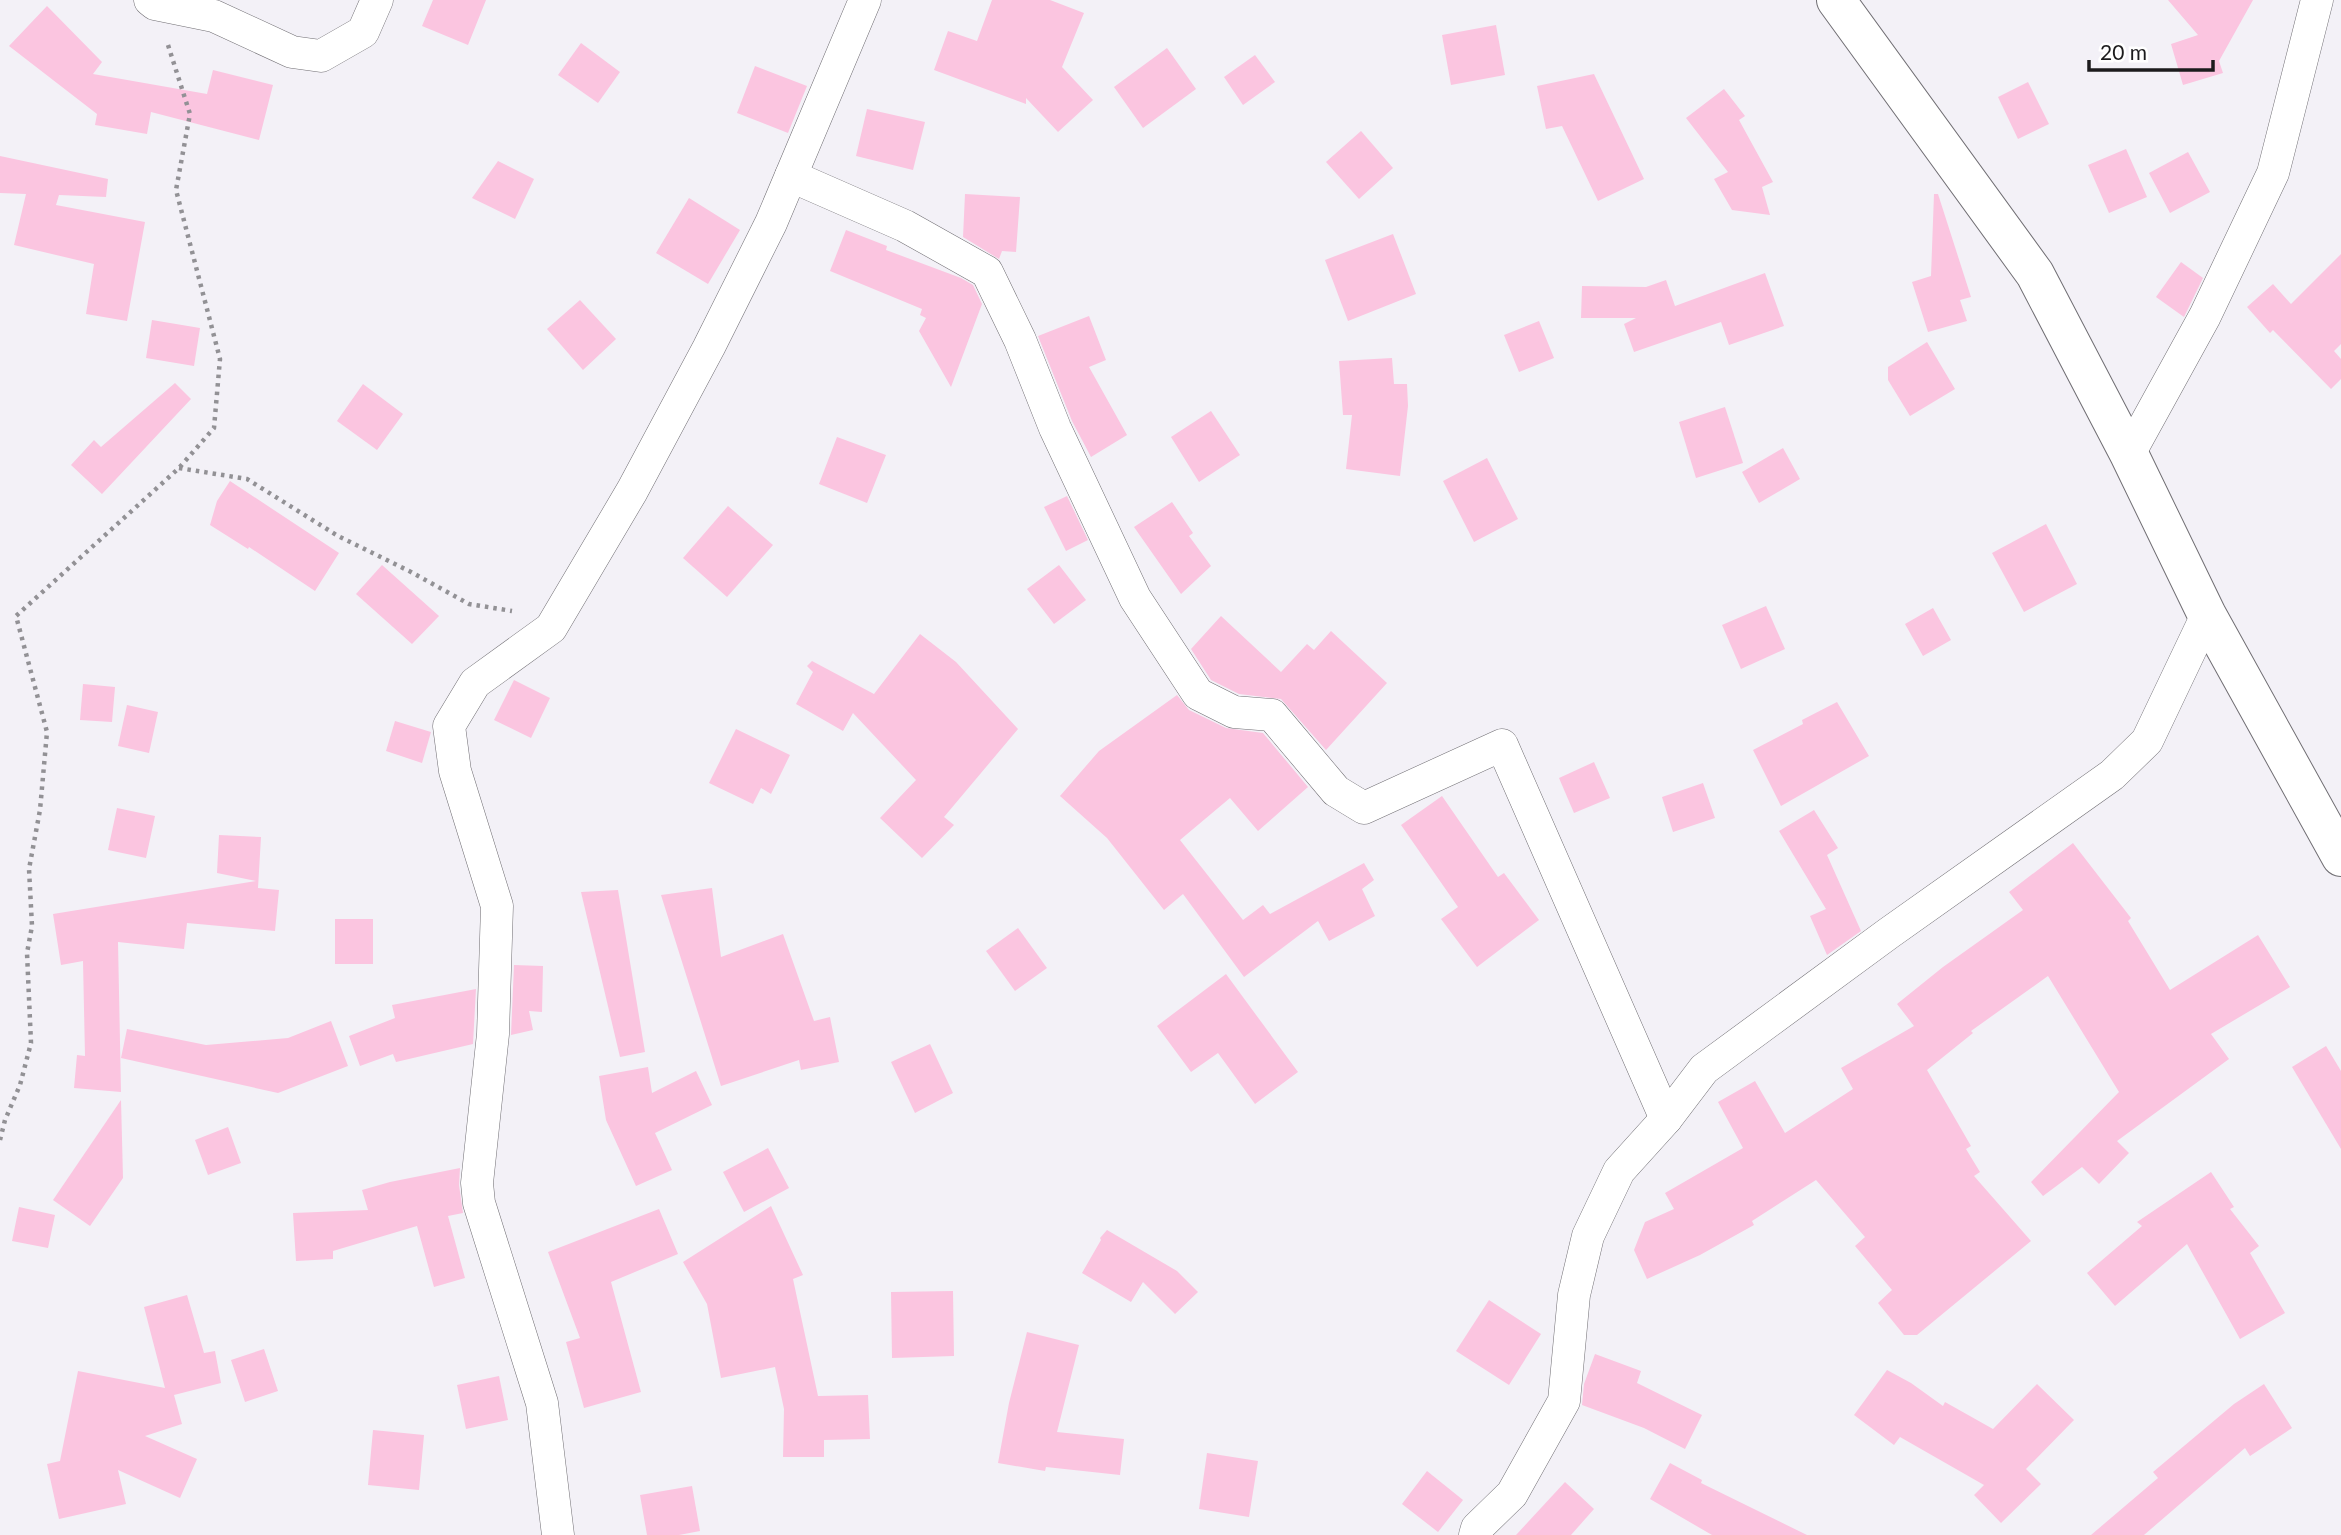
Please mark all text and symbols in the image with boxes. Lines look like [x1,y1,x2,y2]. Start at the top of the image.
scale bar [2089,28,2213,72]
text: 20 m [2100,39,2147,64]

